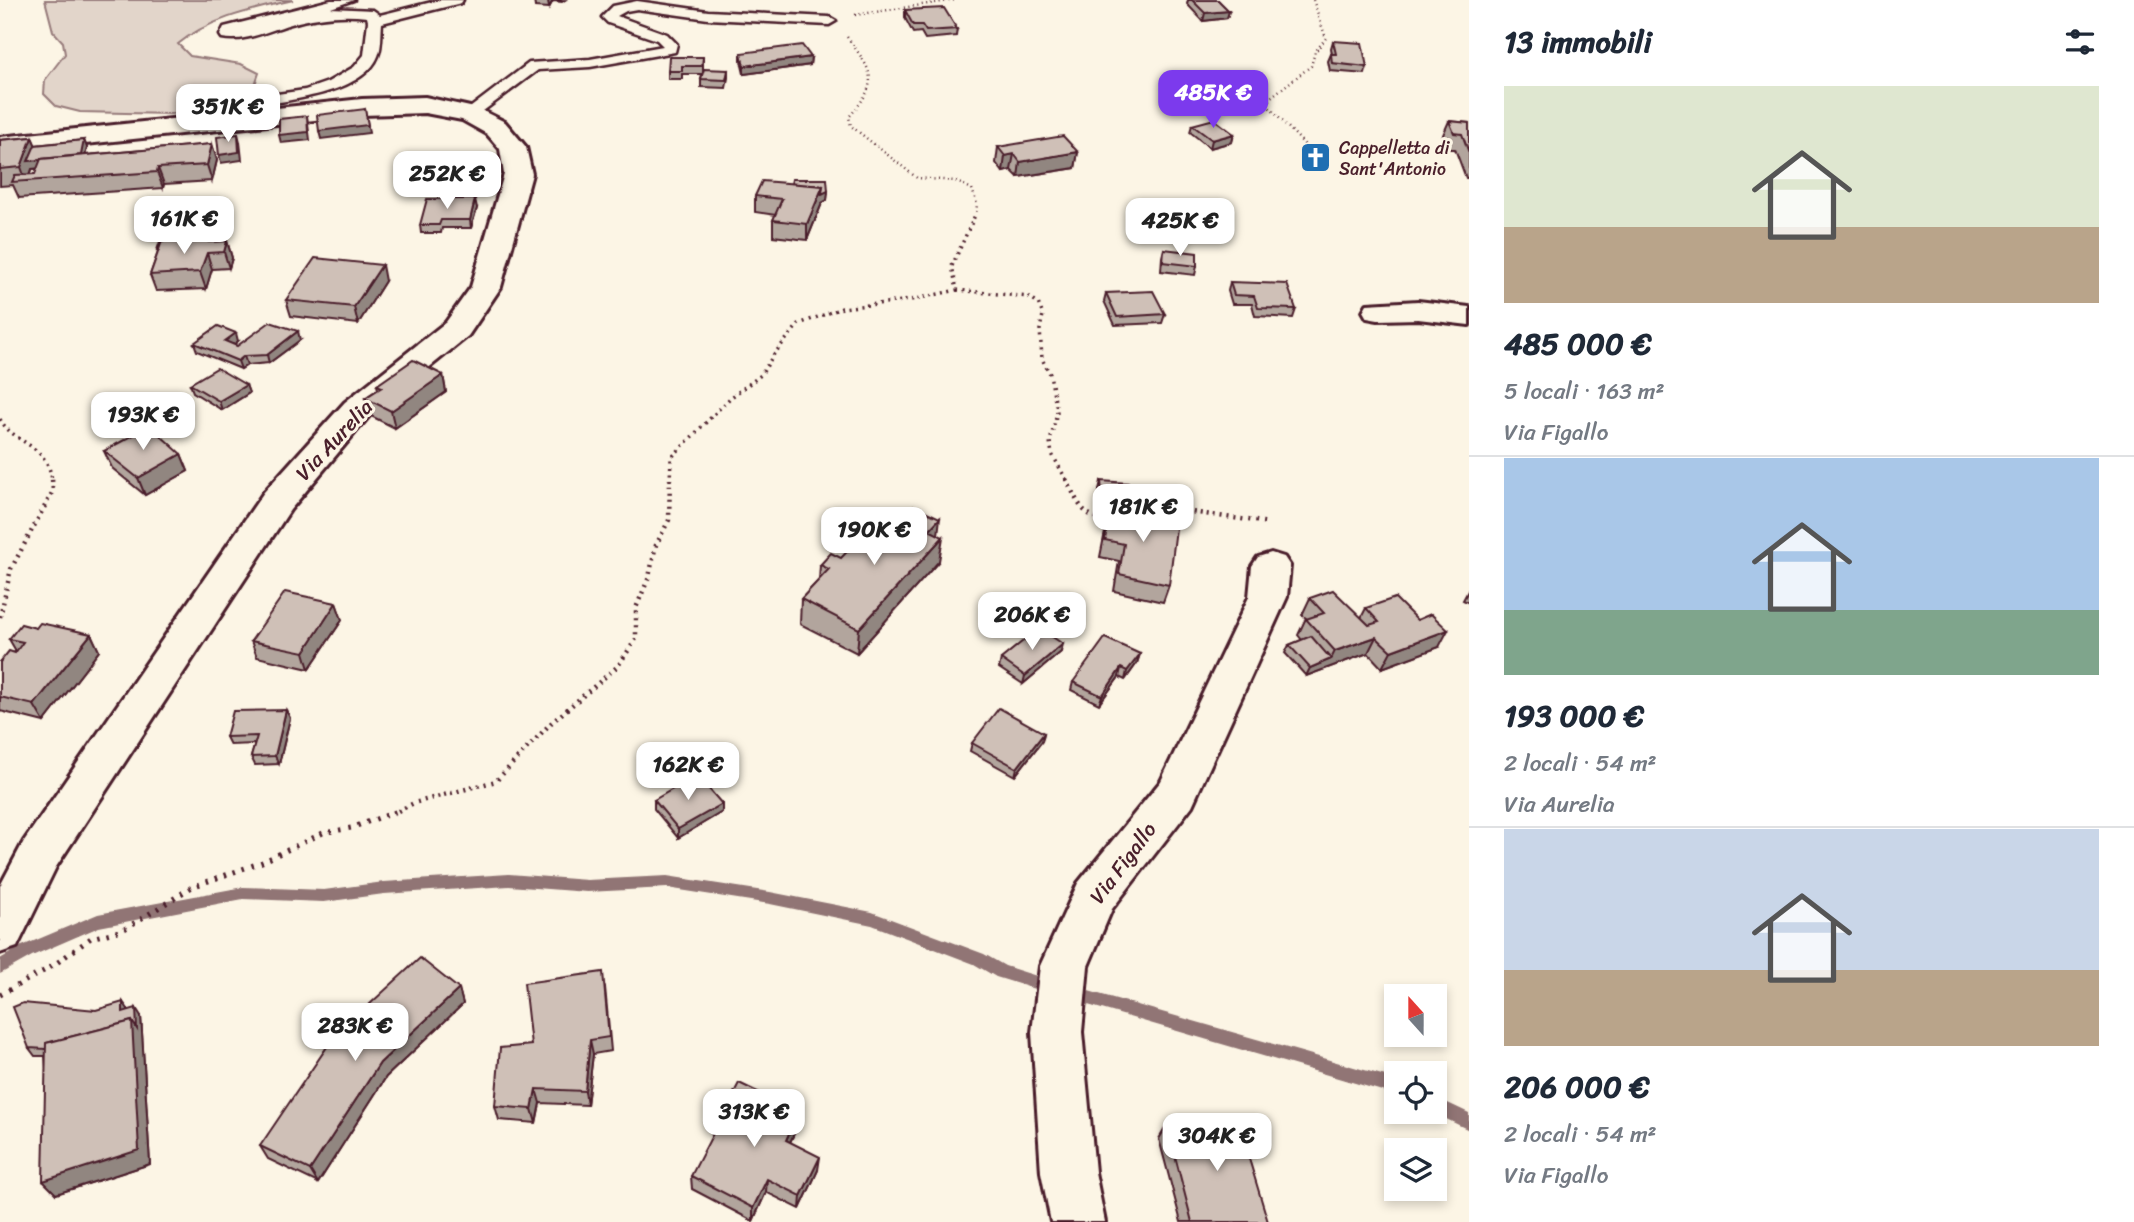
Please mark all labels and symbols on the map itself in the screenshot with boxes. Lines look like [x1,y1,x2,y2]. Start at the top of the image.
pin: 485K € [1156,71,1270,130]
pin: 351K € [171,85,285,144]
place label: Cappelletta di Sant'Antonio [1339,132,1451,185]
church icon: Cappelletta di Sant'Antonio [1299,141,1333,175]
pin: 252K € [390,152,504,211]
pin: 161K € [127,196,241,256]
pin: 425K € [1123,198,1237,258]
street label: Via Aurelia [286,390,383,490]
pin: 193K € [86,392,200,452]
pin: 181K € [1086,484,1200,544]
pin: 190K € [817,508,931,567]
pin: 206K € [975,592,1089,652]
pin: 162K € [631,742,745,802]
street label: Via Figallo [1079,813,1167,912]
north arrow [1384,984,1447,1046]
pin: 283K € [298,1004,412,1063]
pin: 313K € [697,1090,811,1149]
pin: 304K € [1160,1114,1274,1173]

